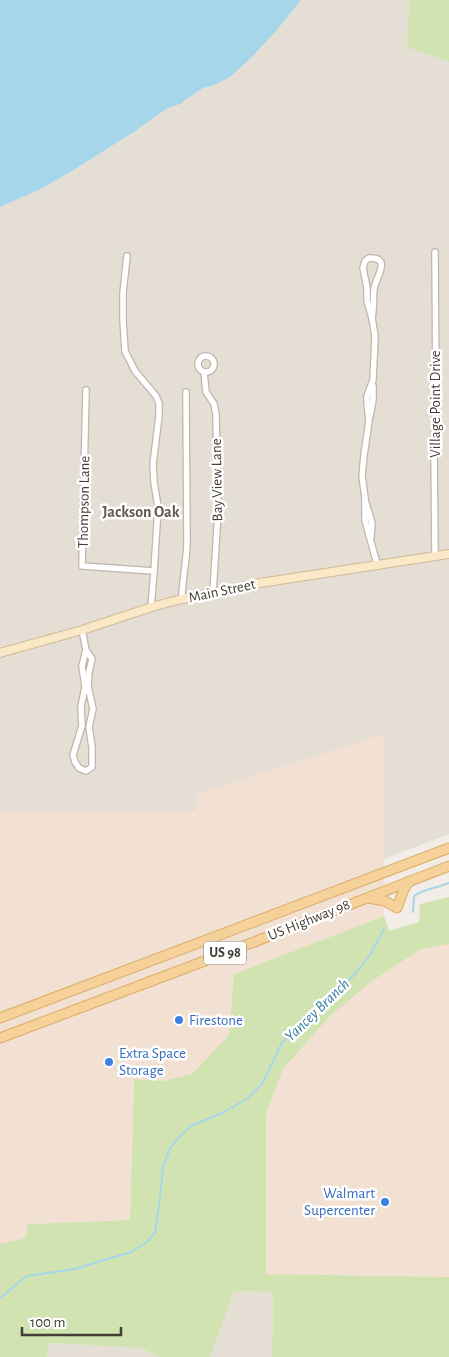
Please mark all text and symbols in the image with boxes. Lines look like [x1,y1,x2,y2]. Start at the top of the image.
street label: Village Point Drive [428,350,443,458]
street label: Bay View Lane [209,438,225,522]
street label: Thompson Lane [76,456,92,548]
district label: Jackson Oak [102,504,180,520]
street label: Main Street [187,577,257,605]
street label: US Highway 98 [266,897,352,943]
road number: US 98 [204,941,246,964]
water label: Yancey Branch [282,976,352,1044]
place label: Firestone [189,1013,243,1028]
marker: Firestone [173,1014,185,1026]
place label: Extra Space Storage [119,1046,186,1078]
marker: Extra Space Storage [103,1056,115,1068]
place label: Walmart Supercenter [304,1186,375,1218]
marker: Walmart Supercenter [379,1196,391,1208]
scale bar [22,1304,121,1336]
text: 100 m [30,1315,65,1330]

